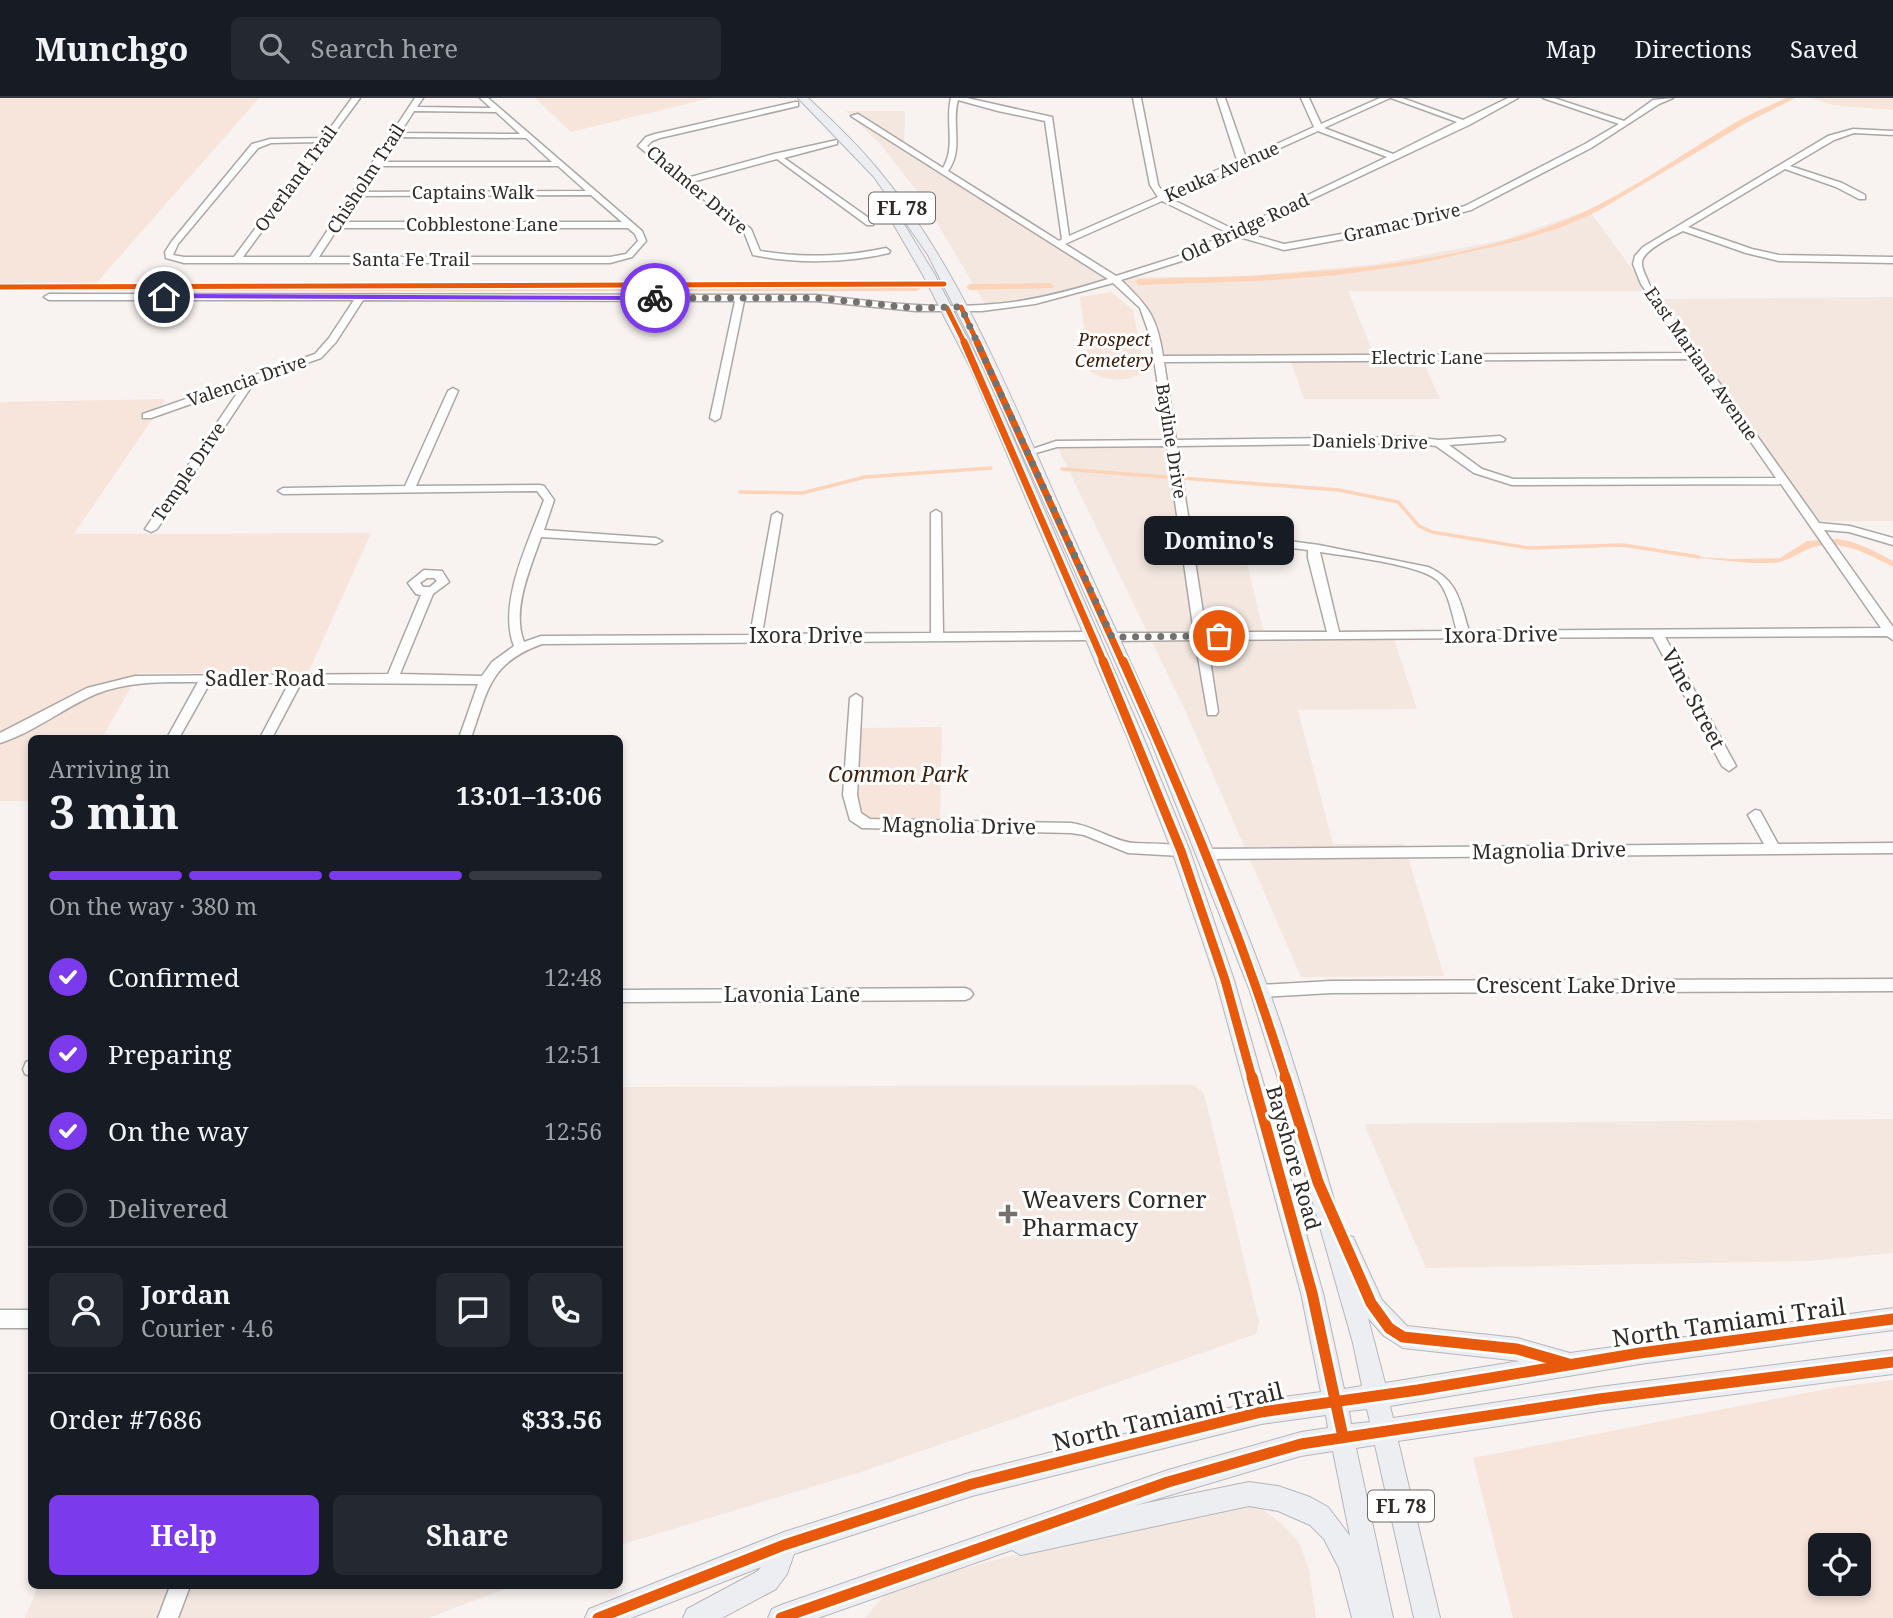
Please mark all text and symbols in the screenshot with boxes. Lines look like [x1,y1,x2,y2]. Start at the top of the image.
search box [231,17,721,80]
text: Munchgo [35,26,189,71]
icon: search [255,29,293,67]
text: Search here [311,30,458,66]
text: Map [1546,32,1597,65]
text: Directions [1635,32,1752,65]
text: Saved [1790,32,1858,65]
street label: Chisholm Trail [321,119,410,238]
street label: Overland Trail [249,120,342,236]
street label: Keuka Avenue [1161,135,1283,207]
street label: Chalmer Drive [642,140,753,239]
street label: Captains Walk [412,180,535,204]
street label: Old Bridge Road [1176,187,1313,267]
road number: FL 78 [869,192,935,223]
street label: Gramac Drive [1341,197,1463,247]
street label: Cobblestone Lane [406,212,558,236]
street label: Santa Fe Trail [352,247,470,271]
courier [620,263,690,333]
pin [134,267,194,327]
icon: home [145,278,183,316]
icon: bike [636,279,674,317]
street label: East Mariana Avenue [1640,282,1764,445]
park label: Prospect Cemetery [1075,327,1153,372]
street label: Electric Lane [1371,345,1483,369]
street label: Valencia Drive [184,348,310,412]
street label: Bayline Drive [1151,382,1193,500]
street label: Temple Drive [146,417,230,526]
street label: Daniels Drive [1312,428,1428,454]
callout: Domino's [1144,517,1294,566]
text: Domino's [1164,524,1274,556]
pin [1189,606,1249,666]
icon: bag [1200,617,1238,655]
street label: Ixora Drive [1444,619,1558,649]
street label: Ixora Drive [749,621,863,649]
street label: Vine Street [1656,644,1732,754]
street label: Sadler Road [205,664,325,692]
text: Arriving in [49,753,170,785]
park label: Common Park [828,760,969,788]
text: 13:01–13:06 [456,777,602,813]
text: 3 min [49,780,179,842]
street label: Magnolia Drive [882,810,1036,840]
street label: Magnolia Drive [1472,835,1626,865]
text: On the way · 380 m [49,890,257,922]
icon: check [49,958,87,996]
text: Confirmed [108,959,240,995]
text: 12:48 [544,961,602,993]
street label: Crescent Lake Drive [1476,971,1676,999]
street label: Lavonia Lane [724,980,860,1008]
icon: check [49,1035,87,1073]
text: Preparing [108,1036,232,1072]
text: 12:51 [544,1038,602,1070]
street label: Bayshore Road [1260,1082,1328,1233]
icon: check [49,1112,87,1150]
text: On the way [108,1113,248,1149]
text: 12:56 [544,1115,602,1147]
place label: Weavers Corner Pharmacy [1022,1182,1207,1243]
text: Delivered [108,1190,228,1226]
marker: Weavers Corner Pharmacy [1000,1206,1016,1222]
button: person [49,1273,123,1347]
button: chat [436,1273,510,1347]
button: phone [528,1273,602,1347]
text: Jordan [141,1276,231,1312]
street label: North Tamiami Trail [1610,1289,1848,1354]
text: Courier · 4.6 [141,1312,274,1344]
street label: North Tamiami Trail [1049,1373,1287,1458]
text: Order #7686 [49,1401,202,1437]
text: $33.56 [521,1401,602,1437]
road number: FL 78 [1368,1490,1434,1522]
button: Help [49,1495,319,1575]
button: Share [333,1495,602,1575]
map controls [1808,1533,1871,1596]
button: locate [1808,1533,1871,1596]

